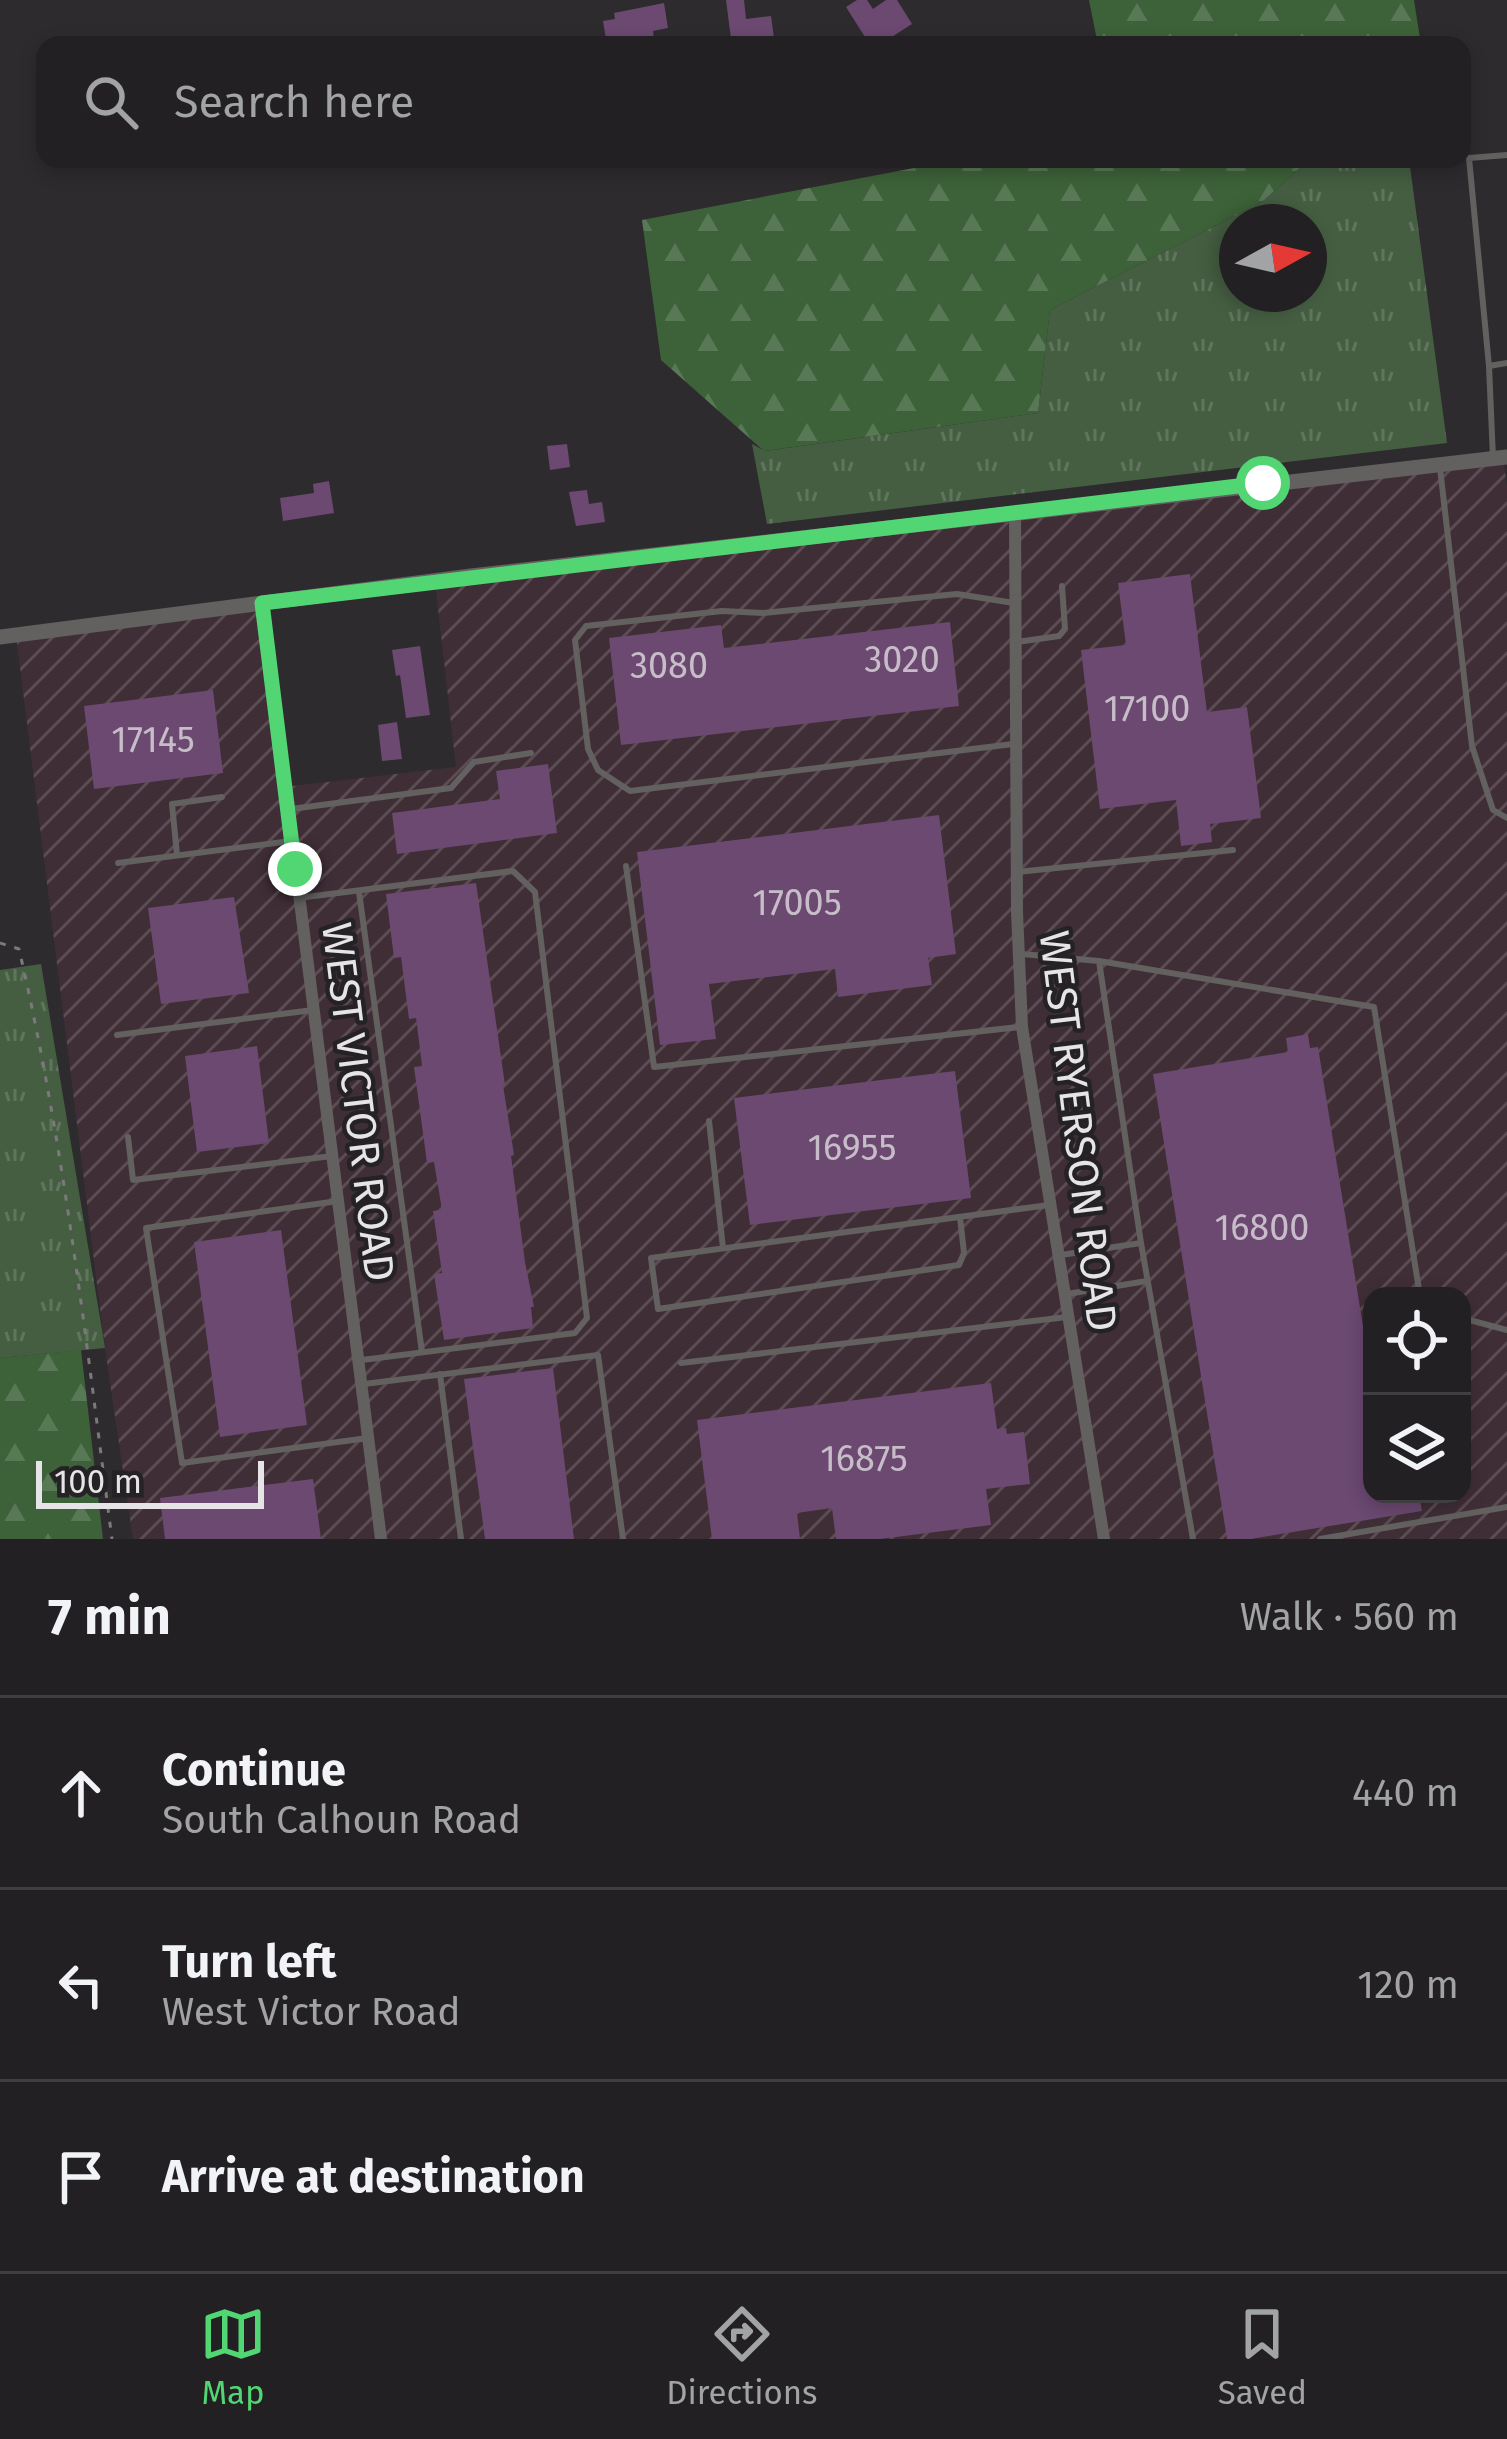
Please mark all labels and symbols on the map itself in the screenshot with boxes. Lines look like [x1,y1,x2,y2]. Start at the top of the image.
north arrow [1219,204,1327,312]
route start [1236,456,1290,510]
house number: 3020 [864,638,940,682]
house number: 3080 [630,644,708,688]
house number: 17100 [1104,687,1190,731]
house number: 17145 [111,718,195,762]
route end [268,842,322,896]
house number: 17005 [752,881,842,925]
street label: WEST VICTOR ROAD [311,920,405,1284]
street label: WEST RYERSON ROAD [1029,928,1127,1334]
house number: 16955 [807,1126,897,1170]
house number: 16800 [1215,1206,1309,1250]
house number: 16875 [820,1437,908,1481]
scale bar [36,1455,264,1508]

